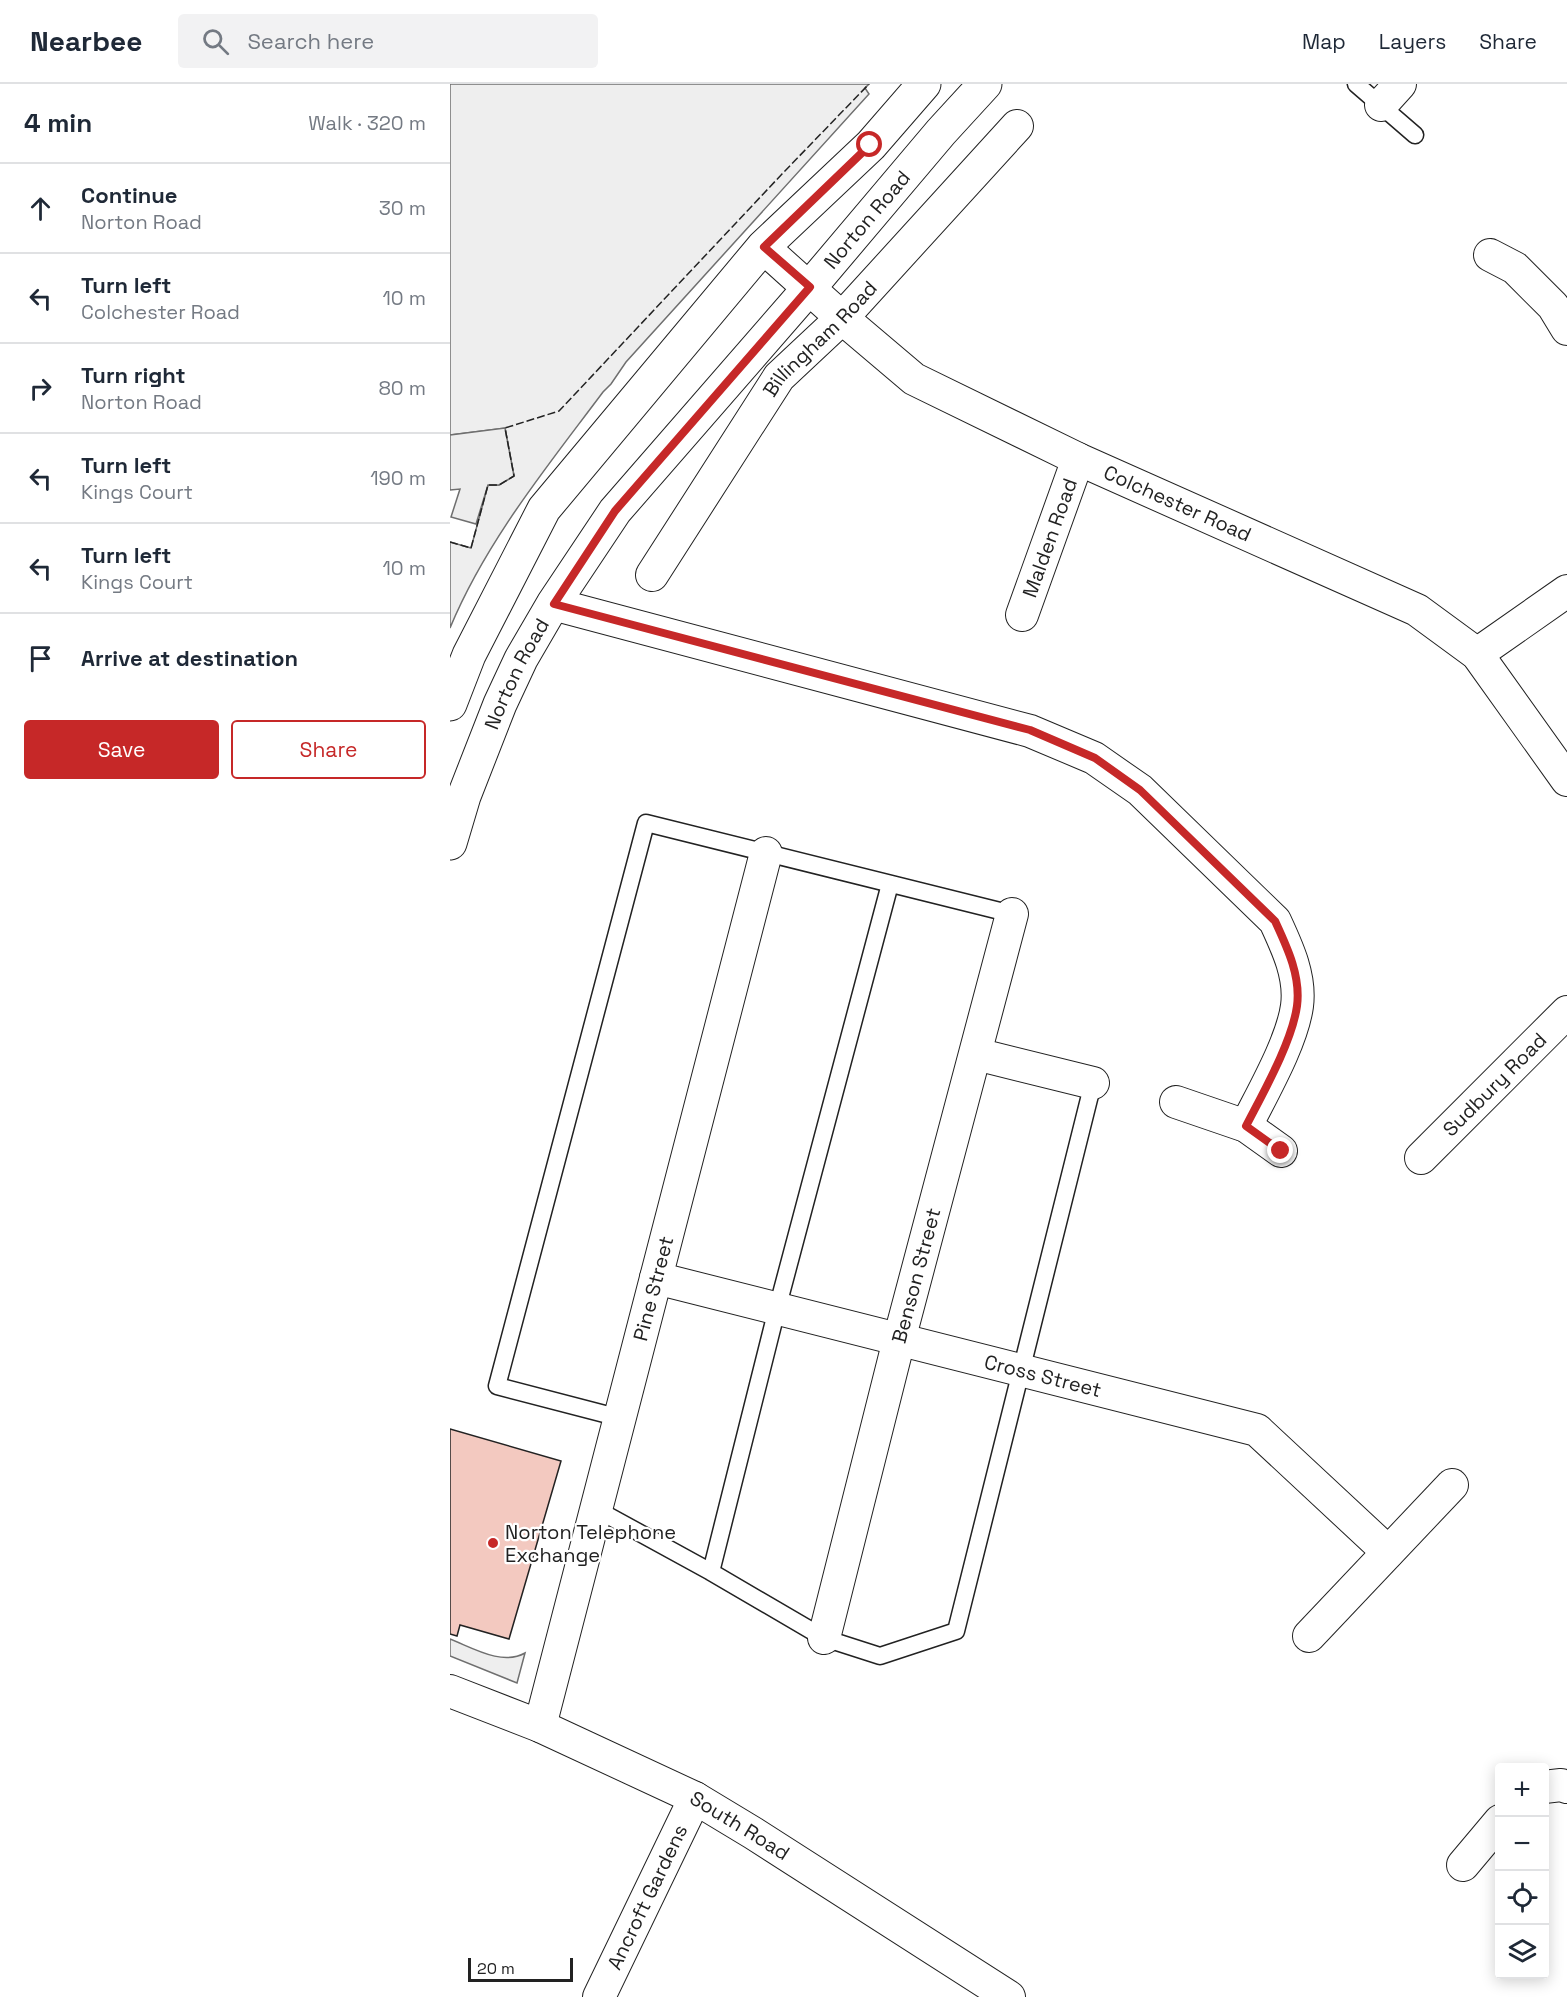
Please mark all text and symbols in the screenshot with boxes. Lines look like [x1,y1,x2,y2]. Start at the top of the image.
search box [178,14,598,68]
text: Nearbee [30,23,142,59]
icon: search [199,25,232,58]
text: Search here [247,27,374,55]
text: Map [1302,28,1346,55]
text: Layers [1379,28,1446,55]
text: Share [1479,28,1537,55]
text: 4 min [24,106,92,140]
text: Walk · 320 m [308,110,426,136]
route start [856,131,882,157]
street label: Norton Road [818,165,916,274]
text: Continue [81,181,177,209]
icon: ahead [24,192,57,225]
text: 30 m [379,195,426,221]
text: Norton Road [81,209,202,235]
text: Turn left [81,271,171,299]
street label: Billingham Road [757,275,883,402]
icon: left [24,282,57,315]
text: 10 m [382,285,426,311]
text: Colchester Road [81,299,240,325]
text: Turn right [81,361,186,389]
icon: right [24,372,57,405]
text: 80 m [378,375,426,401]
text: Norton Road [81,389,202,415]
text: Turn left [81,451,171,479]
street label: Colchester Road [1100,459,1255,548]
icon: left [24,462,57,495]
text: 190 m [370,465,426,491]
street label: Malden Road [1016,475,1083,601]
text: Kings Court [81,479,193,505]
text: Turn left [81,541,171,569]
icon: left [24,552,57,585]
text: 10 m [382,555,426,581]
text: Kings Court [81,569,193,595]
street label: Norton Road [478,614,555,733]
icon: arrive [24,642,57,675]
text: Arrive at destination [81,644,298,672]
button: Save [24,720,219,779]
button: Share [231,720,426,779]
street label: Sudbury Road [1437,1027,1552,1142]
route end [1267,1137,1293,1163]
street label: Benson Street [886,1205,946,1346]
street label: Pine Street [627,1233,679,1344]
street label: Cross Street [982,1349,1104,1403]
place label: Norton Telephone Exchange [505,1519,676,1568]
marker: Norton Telephone Exchange [486,1536,500,1550]
map controls [1495,1763,1549,1979]
button: + [1495,1763,1549,1817]
street label: South Road [685,1785,795,1866]
button: − [1495,1817,1549,1871]
street label: Ancroft Gardens [601,1820,693,1974]
button: locate [1495,1871,1549,1925]
button: layers [1495,1925,1549,1979]
scale bar [468,1955,573,1982]
text: 20 m [477,1958,515,1979]

